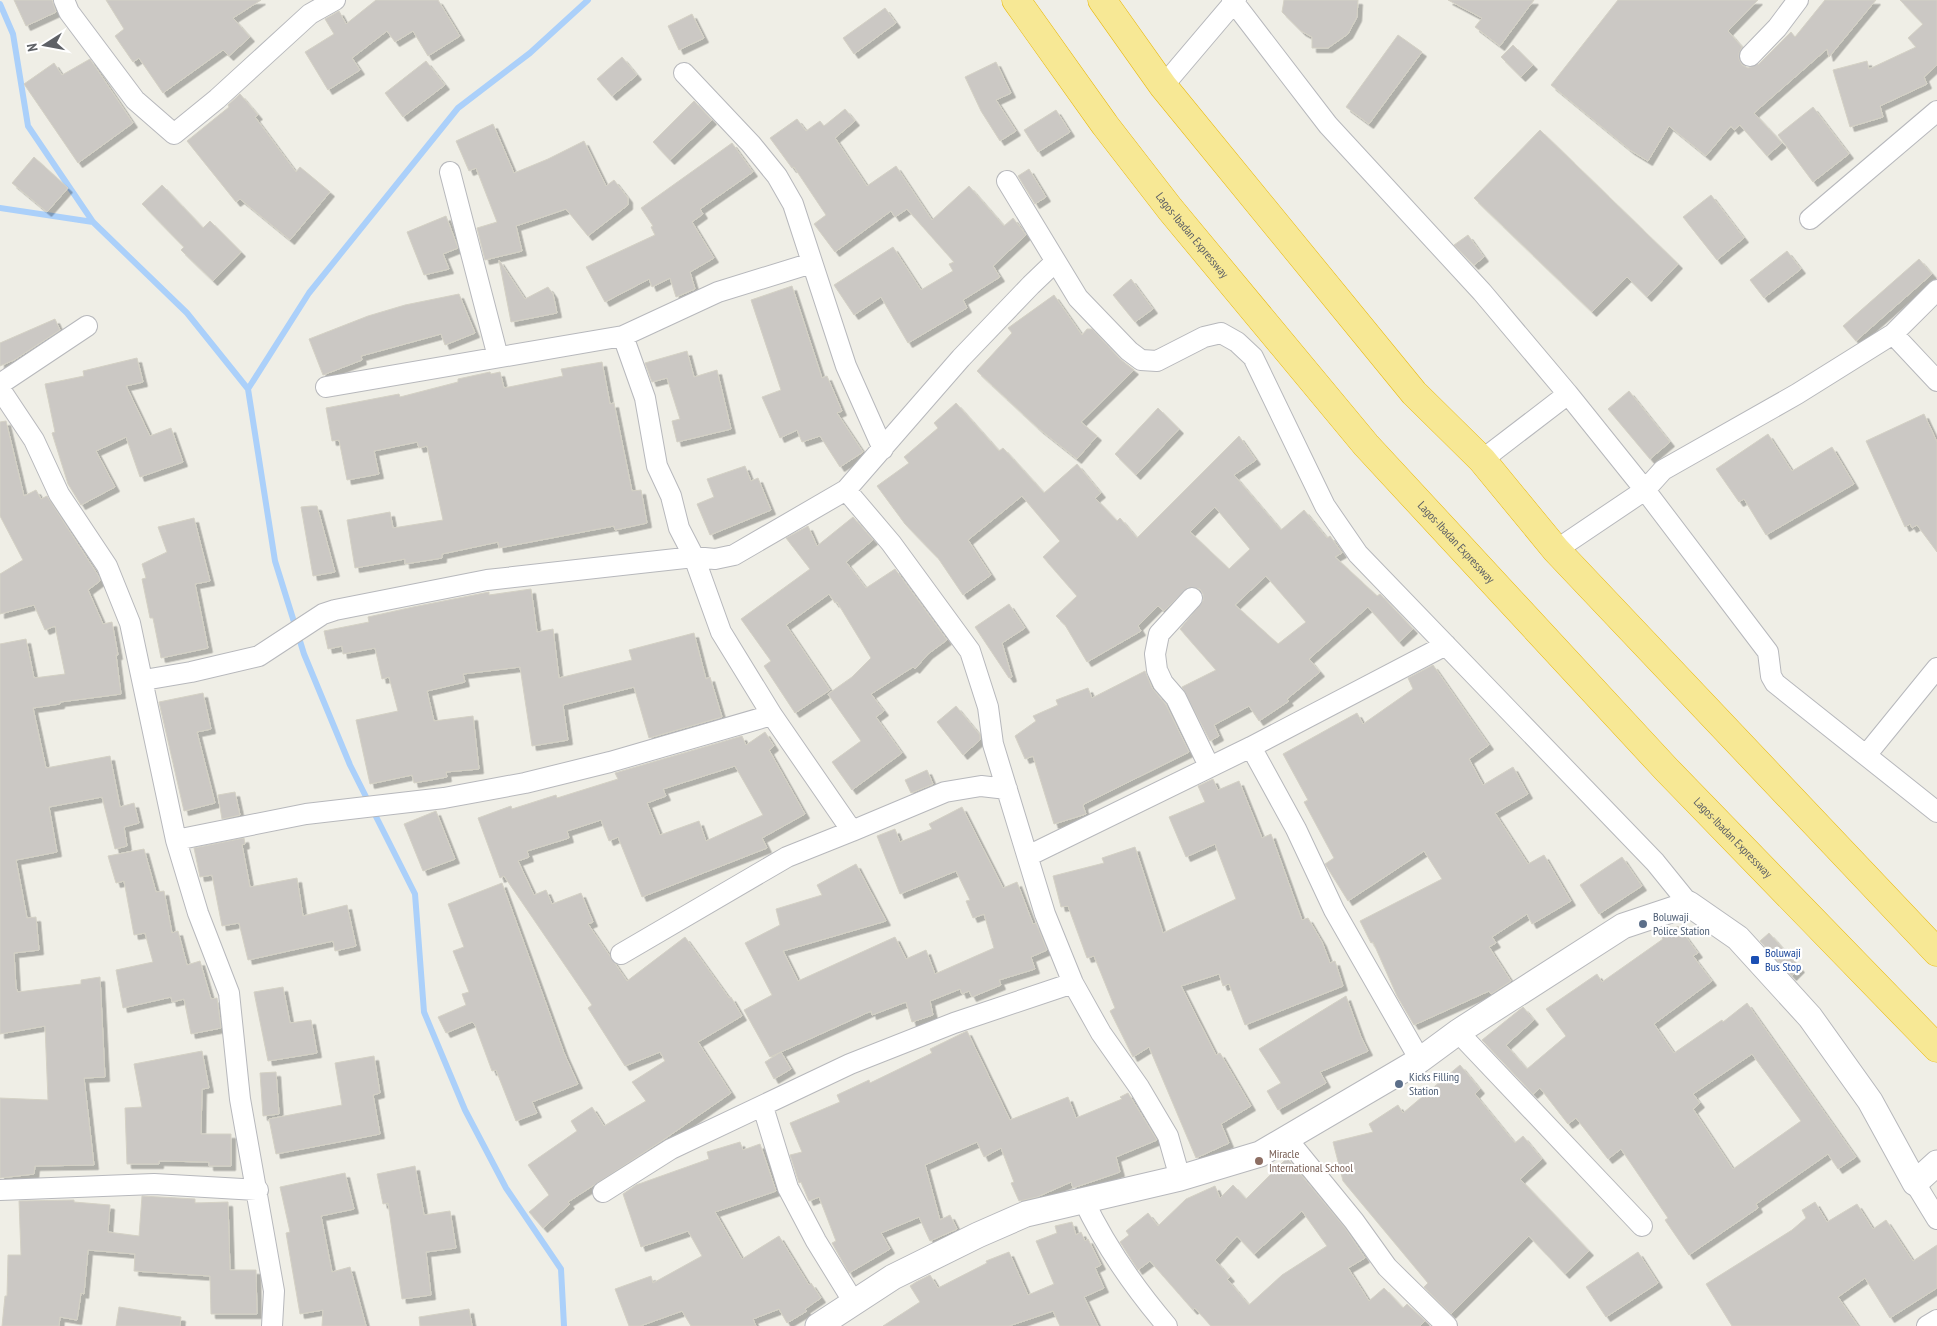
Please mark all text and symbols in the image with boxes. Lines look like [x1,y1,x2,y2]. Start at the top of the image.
north arrow [20,20,70,70]
text: N [23,42,42,53]
street label: Lagos-Ibadan Expressway [1153,189,1232,281]
street label: Lagos-Ibadan Expressway [1415,498,1498,586]
street label: Lagos-Ibadan Expressway [1691,794,1776,881]
place label: Boluwaji Police Station [1653,909,1710,938]
marker: Boluwaji Police Station [1637,918,1649,930]
place label: Boluwaji Bus Stop [1765,945,1801,974]
marker: Boluwaji Bus Stop [1749,954,1761,966]
place label: Kicks Filling Station [1409,1069,1459,1098]
marker: Kicks Filling Station [1393,1078,1405,1090]
place label: Miracle International School [1269,1146,1353,1175]
marker: Miracle International School [1253,1155,1265,1167]

